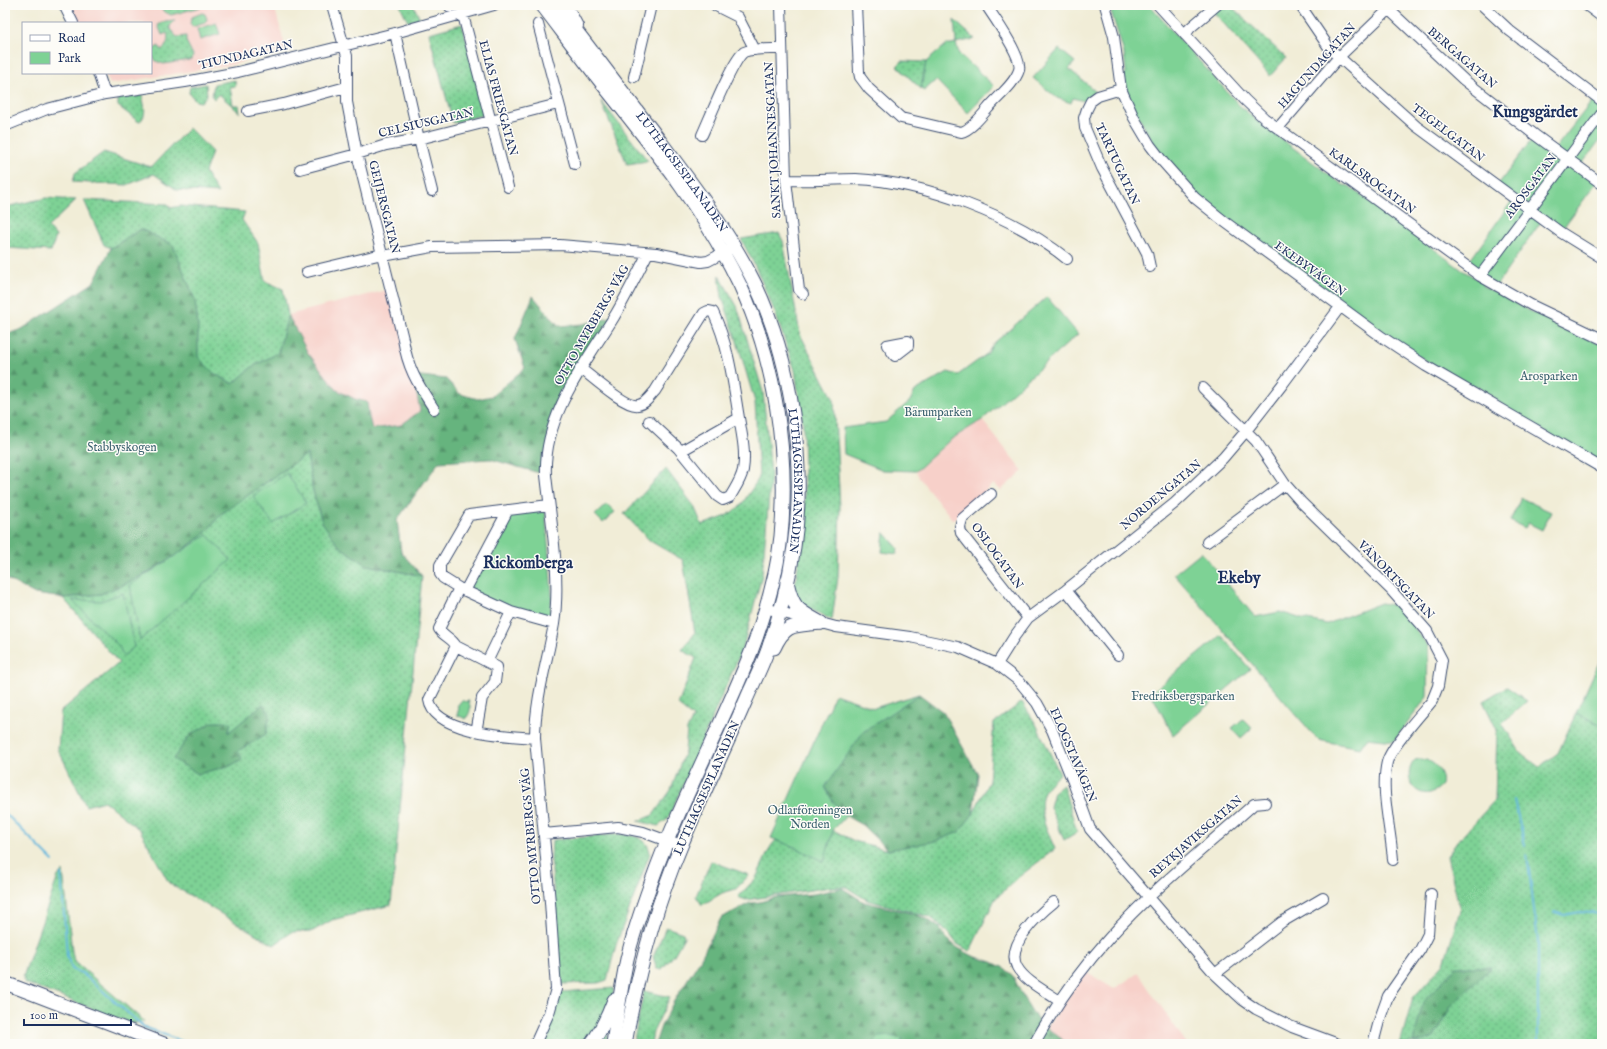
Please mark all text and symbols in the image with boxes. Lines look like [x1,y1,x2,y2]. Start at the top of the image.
street label: HAGUNDAGATAN [1275,20,1360,112]
legend [22,22,152,74]
street label: BERGAGATAN [1424,24,1500,92]
text: Road [58,31,86,46]
street label: TIUNDAGATAN [198,37,295,73]
street label: ELIAS FRIESGATAN [475,38,521,158]
text: Park [58,51,81,66]
street label: SANKT JOHANNESGATAN [761,61,786,219]
street label: TEGELGATAN [1409,101,1488,166]
district label: Kungsgärdet [1492,103,1578,123]
street label: CELSIUSGATAN [377,105,476,141]
street label: LUTHAGSESPLANADEN [633,109,731,235]
street label: TARTUGATAN [1092,121,1143,208]
street label: KARLSROGATAN [1326,145,1419,218]
street label: AROSGATAN [1501,150,1561,222]
street label: GEIJERSGATAN [364,159,403,256]
street label: EKEBYVÄGEN [1271,237,1350,300]
street label: OTTO MYRBERGS VÄG [550,261,633,388]
park label: Arosparken [1519,369,1578,385]
park label: Bärumparken [904,405,972,421]
street label: LUTHAGSESPLANADEN [785,407,806,555]
park label: Stabbyskogen [87,440,157,455]
street label: NORDENGATAN [1117,456,1205,533]
street label: OSLOGATAN [968,520,1027,593]
street label: VÄNORTSGATAN [1354,536,1438,623]
district label: Rickomberga [483,554,574,574]
district label: Ekeby [1217,569,1262,589]
park label: Fredriksbergsparken [1131,689,1235,705]
street label: FLOGSTAVÄGEN [1046,705,1101,805]
street label: LUTHAGSESPLANADEN [671,718,744,858]
street label: OTTO MYRBERGS VÄG [517,767,544,905]
street label: REYKJAVIKSGATAN [1146,792,1247,882]
park label: Odlarföreningen Norden [768,803,853,832]
scale bar [24,1001,131,1027]
text: 100 m [30,1008,58,1023]

